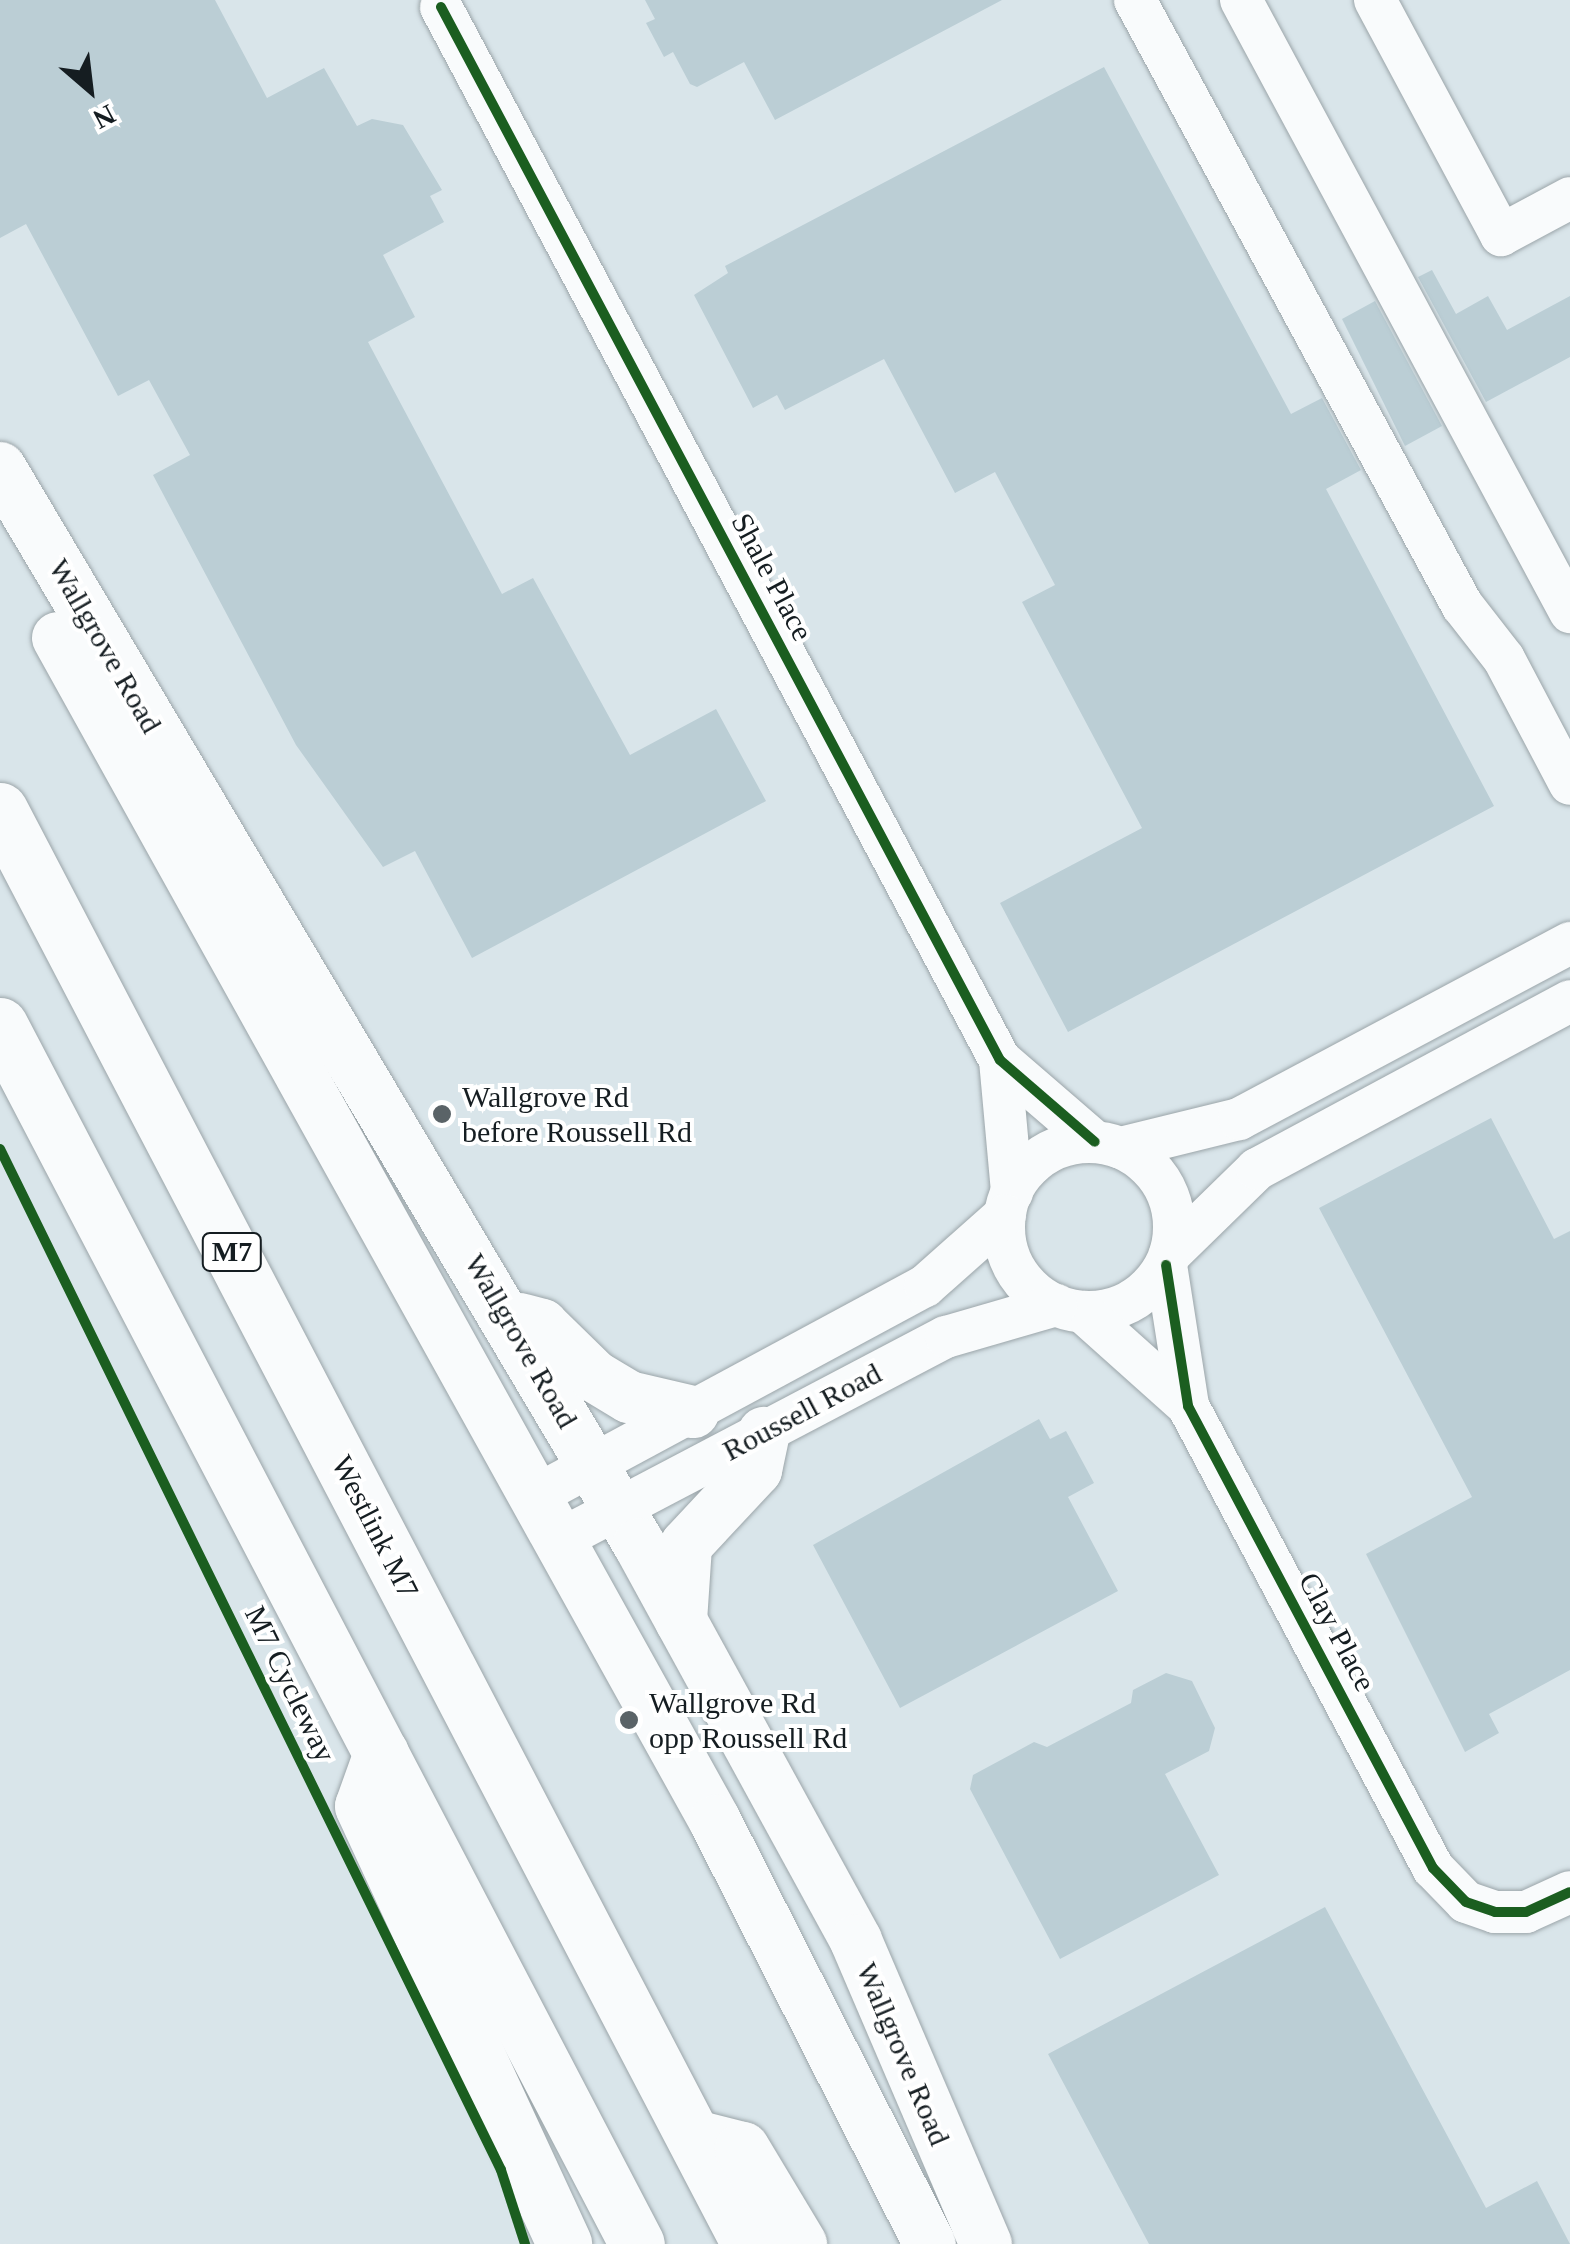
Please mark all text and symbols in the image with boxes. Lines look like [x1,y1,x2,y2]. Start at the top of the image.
north arrow [40,40,140,140]
text: N [88,98,121,135]
street label: Shale Place [723,507,821,647]
street label: Wallgrove Road [41,553,169,739]
place label: Wallgrove Rd before Roussell Rd [462,1079,692,1150]
marker: Wallgrove Rd before Roussell Rd [431,1103,453,1125]
road number: M7 [200,1229,264,1275]
street label: Wallgrove Road [457,1248,585,1434]
street label: Roussell Road [717,1355,887,1469]
street label: Westlink M7 [324,1450,426,1604]
street label: Clay Place [1291,1567,1383,1697]
street label: M7 Cycleway [237,1600,343,1768]
place label: Wallgrove Rd opp Roussell Rd [649,1685,847,1756]
marker: Wallgrove Rd opp Roussell Rd [618,1709,640,1731]
street label: Wallgrove Road [848,1957,958,2151]

